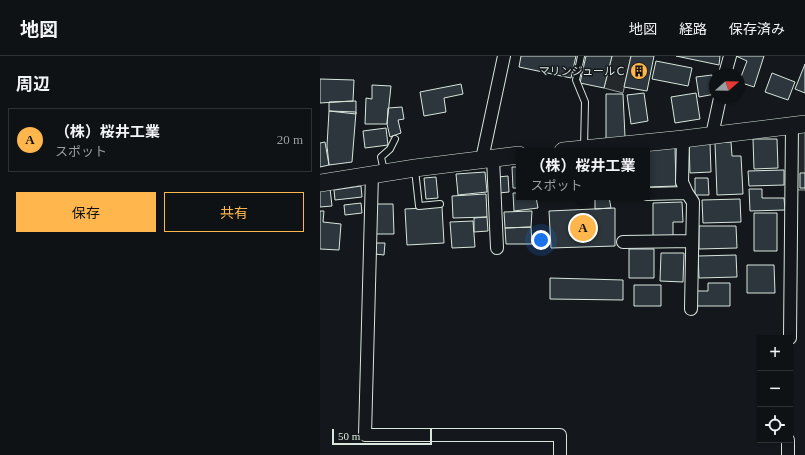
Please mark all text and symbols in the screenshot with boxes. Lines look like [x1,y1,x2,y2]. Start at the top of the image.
text: 地図 [20,19,58,40]
text: 地図 [629,22,657,37]
text: 経路 [679,22,707,37]
text: 保存済み [729,22,785,37]
building icon: マリンジュールＣ [629,61,649,81]
place label: マリンジュールＣ [539,65,626,77]
north arrow [709,68,745,104]
text: 周辺 [16,75,50,94]
text: （株）桜井工業 [55,124,160,140]
text: A [25,132,35,147]
text: 20 m [277,132,303,147]
text: スポット [55,144,107,159]
popup [516,148,650,200]
text: （株）桜井工業 [530,158,636,174]
text: スポット [530,178,583,193]
button: 保存 [16,192,156,232]
button: 共有 [164,192,304,232]
pin: A [570,213,596,243]
your location [531,230,551,250]
map controls [757,335,793,443]
button: + [757,335,793,371]
button: − [757,371,793,407]
button: locate [757,407,793,443]
scale bar [332,427,432,446]
text: 50 m [338,430,360,442]

